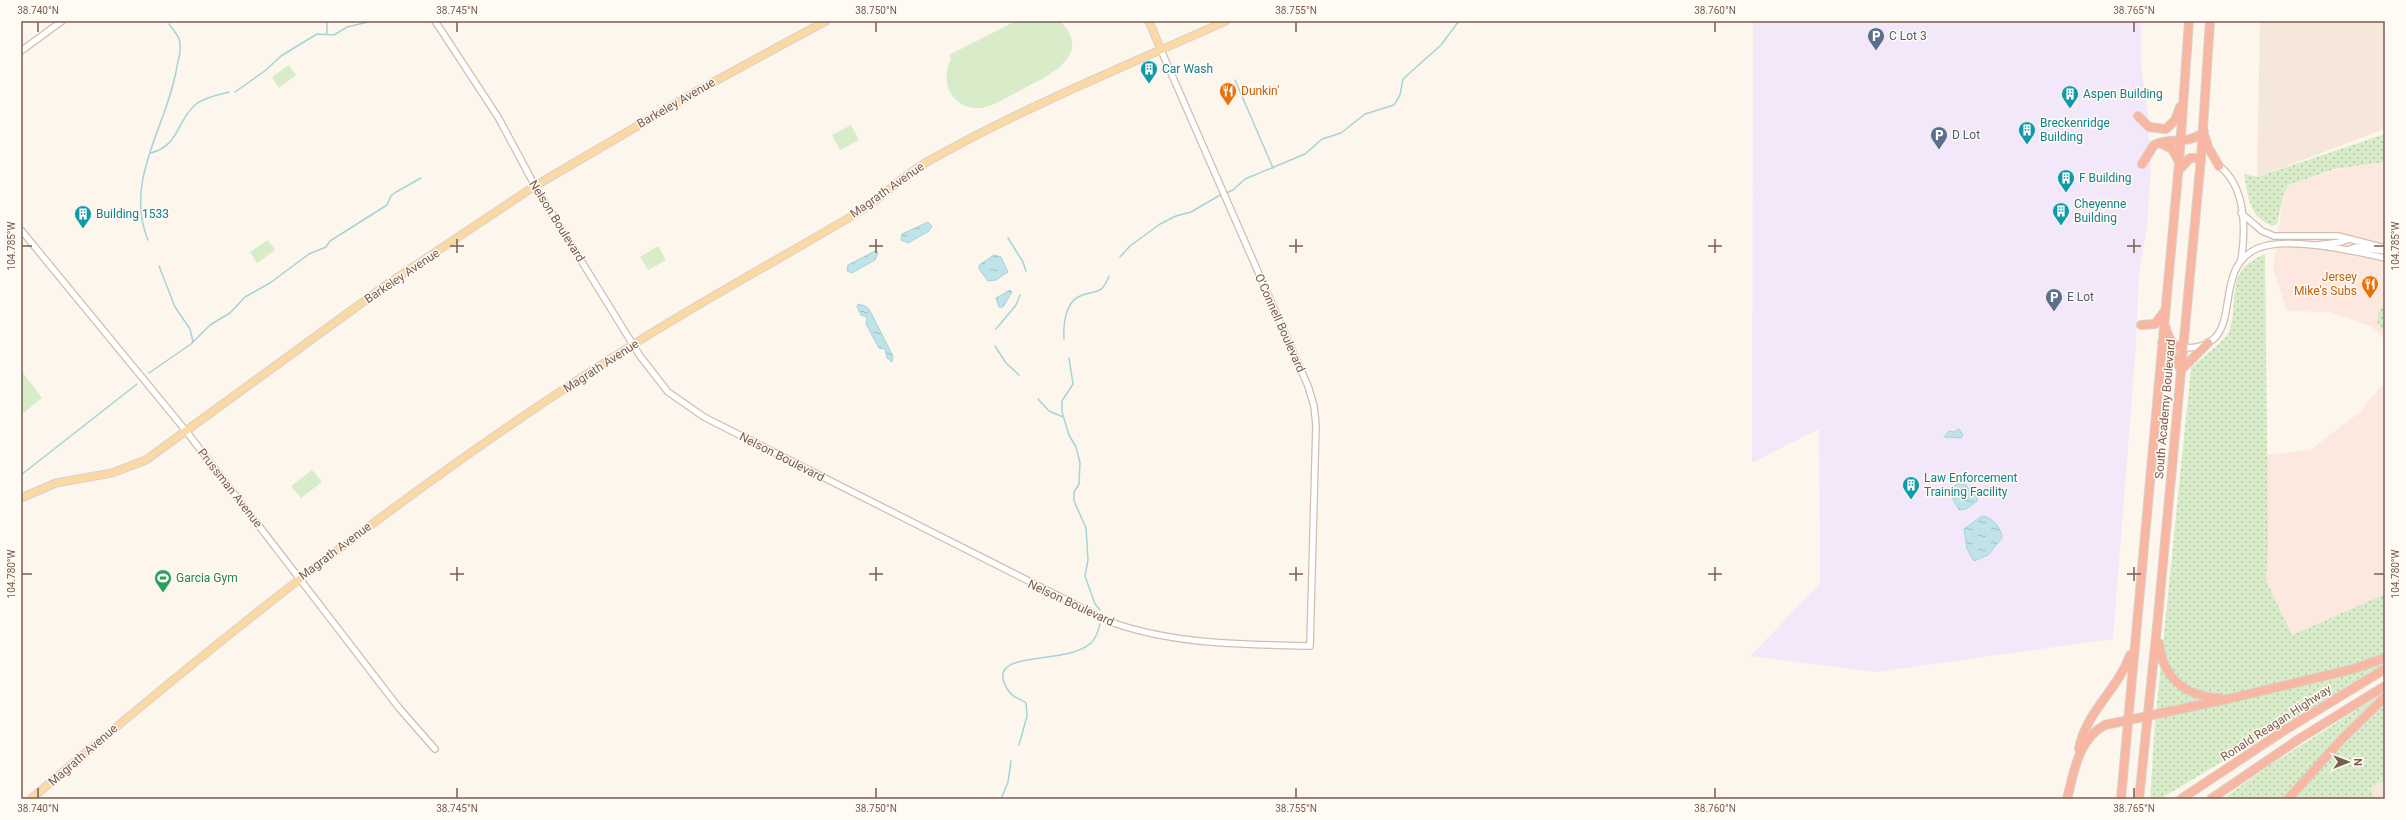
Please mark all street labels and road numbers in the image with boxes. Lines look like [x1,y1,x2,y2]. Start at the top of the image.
street label: Barkeley Avenue [635,75,717,131]
street label: Magrath Avenue [847,159,927,221]
street label: Nelson Boulevard [526,178,588,264]
street label: Barkeley Avenue [362,246,442,306]
street label: O'Connell Boulevard [1252,271,1308,375]
street label: Magrath Avenue [561,336,641,396]
street label: South Academy Boulevard [2152,339,2178,479]
street label: Nelson Boulevard [737,430,827,484]
street label: Prussman Avenue [195,446,265,530]
street label: Magrath Avenue [296,519,374,583]
street label: Nelson Boulevard [1026,577,1116,629]
street label: Ronald Reagan Highway [2218,682,2334,764]
street label: Magrath Avenue [46,721,120,789]

